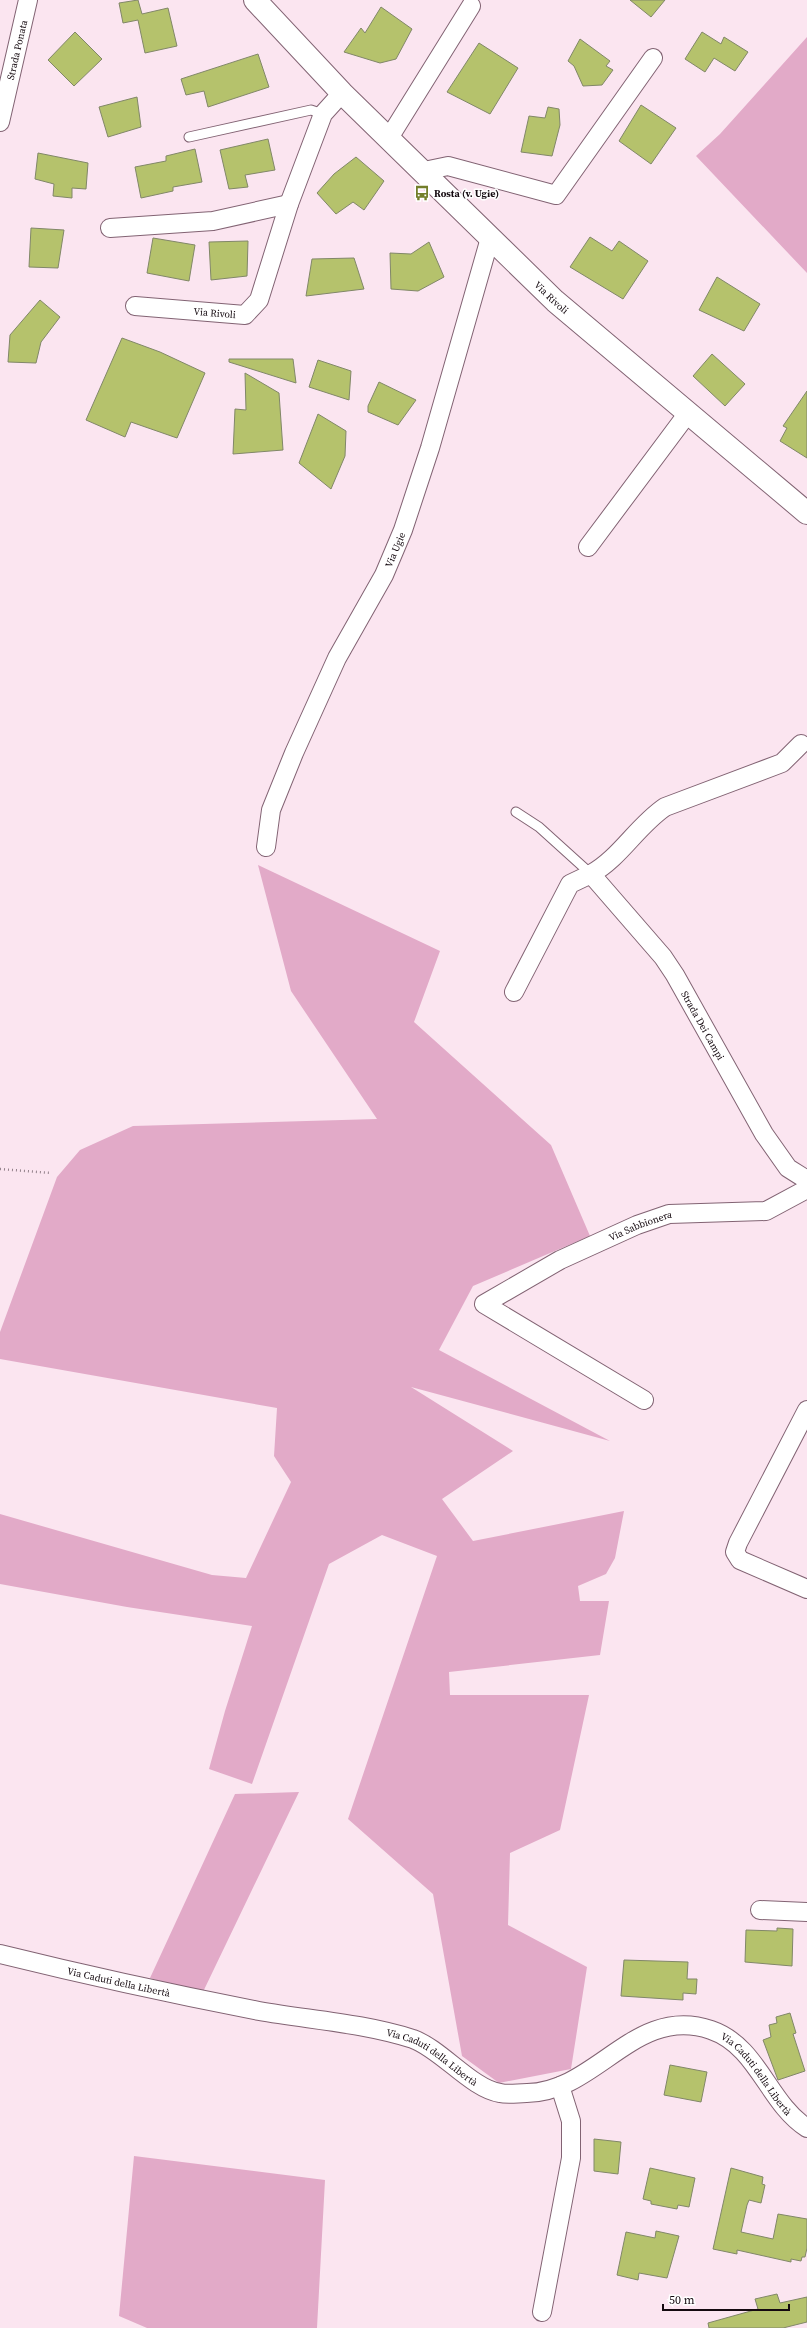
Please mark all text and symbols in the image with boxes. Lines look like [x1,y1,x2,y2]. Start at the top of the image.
street label: Strada Ponata [4,18,30,81]
bus stop icon: Rosta (v. Ugie) [413,184,431,202]
place label: Rosta (v. Ugie) [434,187,499,200]
street label: Via Rivoli [531,278,571,317]
street label: Via Rivoli [193,305,236,321]
street label: Via Ugie [382,530,408,569]
street label: Strada Dei Campi [678,989,727,1062]
street label: Via Sabbionera [607,1208,673,1244]
street label: Via Caduti della Libertà [66,1964,172,2000]
street label: Via Caduti della Libertà [385,2026,481,2089]
street label: Via Caduti della Libertà [718,2030,795,2119]
scale bar [663,2286,789,2312]
text: 50 m [669,2292,695,2308]

